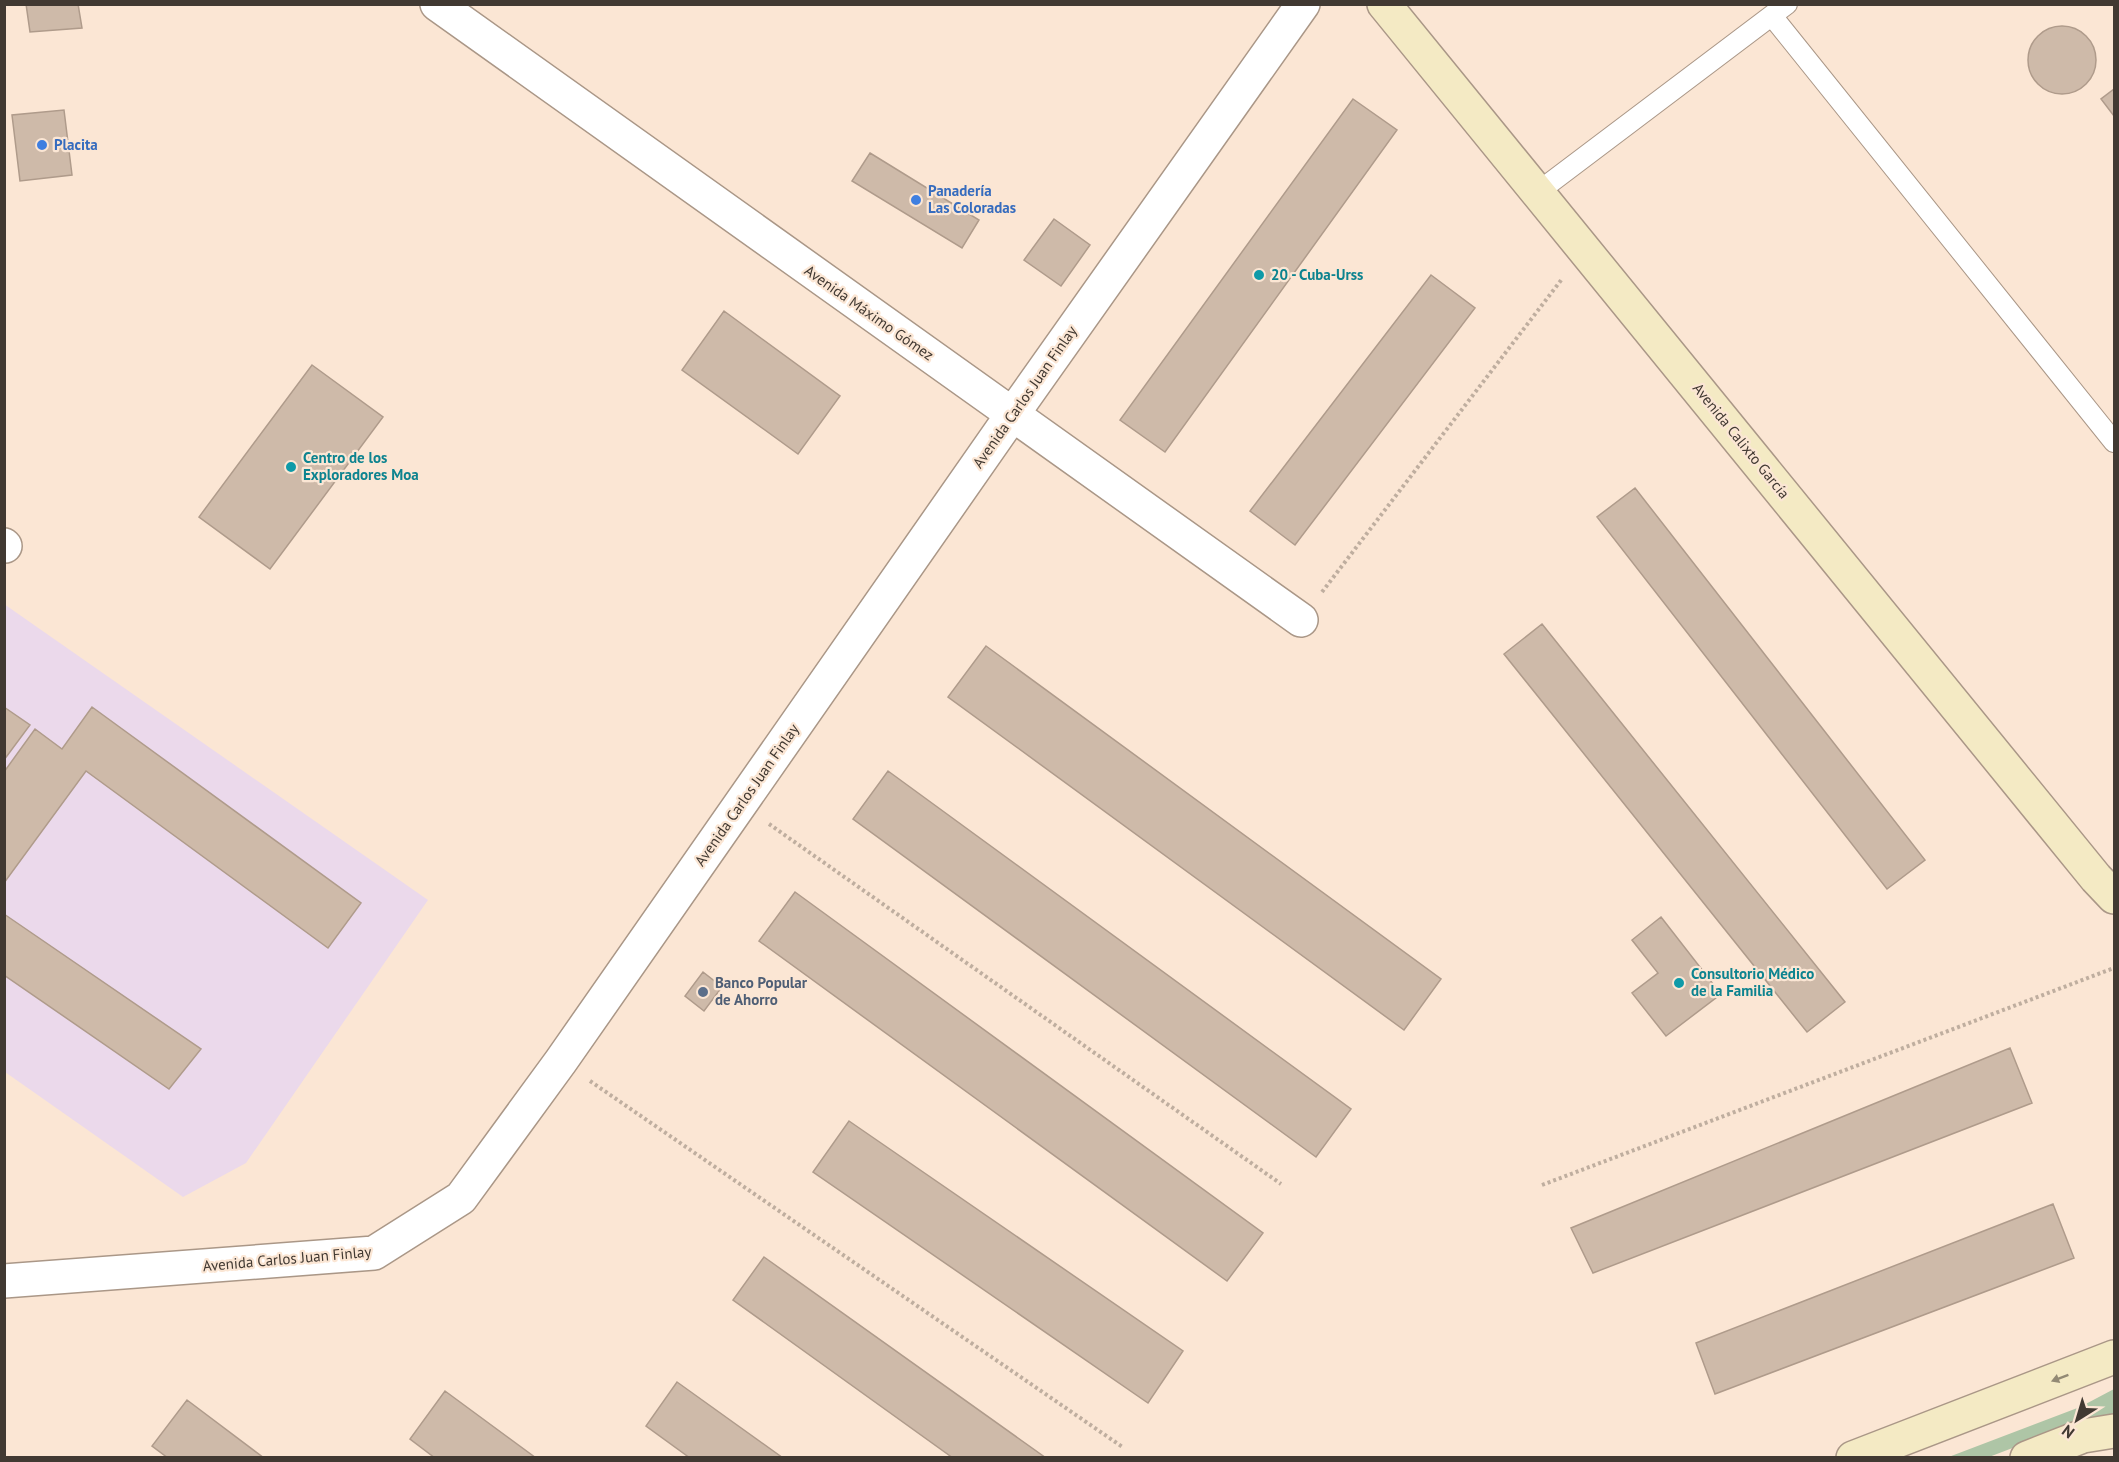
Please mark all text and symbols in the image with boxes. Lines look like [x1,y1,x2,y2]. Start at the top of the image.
place label: Placita [54,135,98,154]
marker: Placita [35,138,49,152]
place label: Panadería Las Coloradas [928,181,1016,217]
marker: Panadería Las Coloradas [909,193,923,207]
street label: Avenida Máximo Gómez [801,261,938,364]
place label: 20 - Cuba-Urss [1271,265,1363,284]
marker: 20 - Cuba-Urss [1252,268,1266,282]
street label: Avenida Carlos Juan Finlay [968,322,1081,471]
street label: Avenida Calixto García [1689,379,1794,502]
place label: Centro de los Exploradores Moa [303,448,419,484]
marker: Centro de los Exploradores Moa [284,460,298,474]
street label: Avenida Carlos Juan Finlay [690,720,803,869]
place label: Consultorio Médico de la Familia [1691,964,1814,1000]
place label: Banco Popular de Ahorro [715,973,808,1009]
marker: Consultorio Médico de la Familia [1672,976,1686,990]
marker: Banco Popular de Ahorro [696,985,710,999]
street label: Avenida Carlos Juan Finlay [202,1242,372,1275]
one-way arrow [2051,1373,2069,1383]
north arrow [2047,1390,2107,1450]
text: N [2058,1421,2078,1443]

